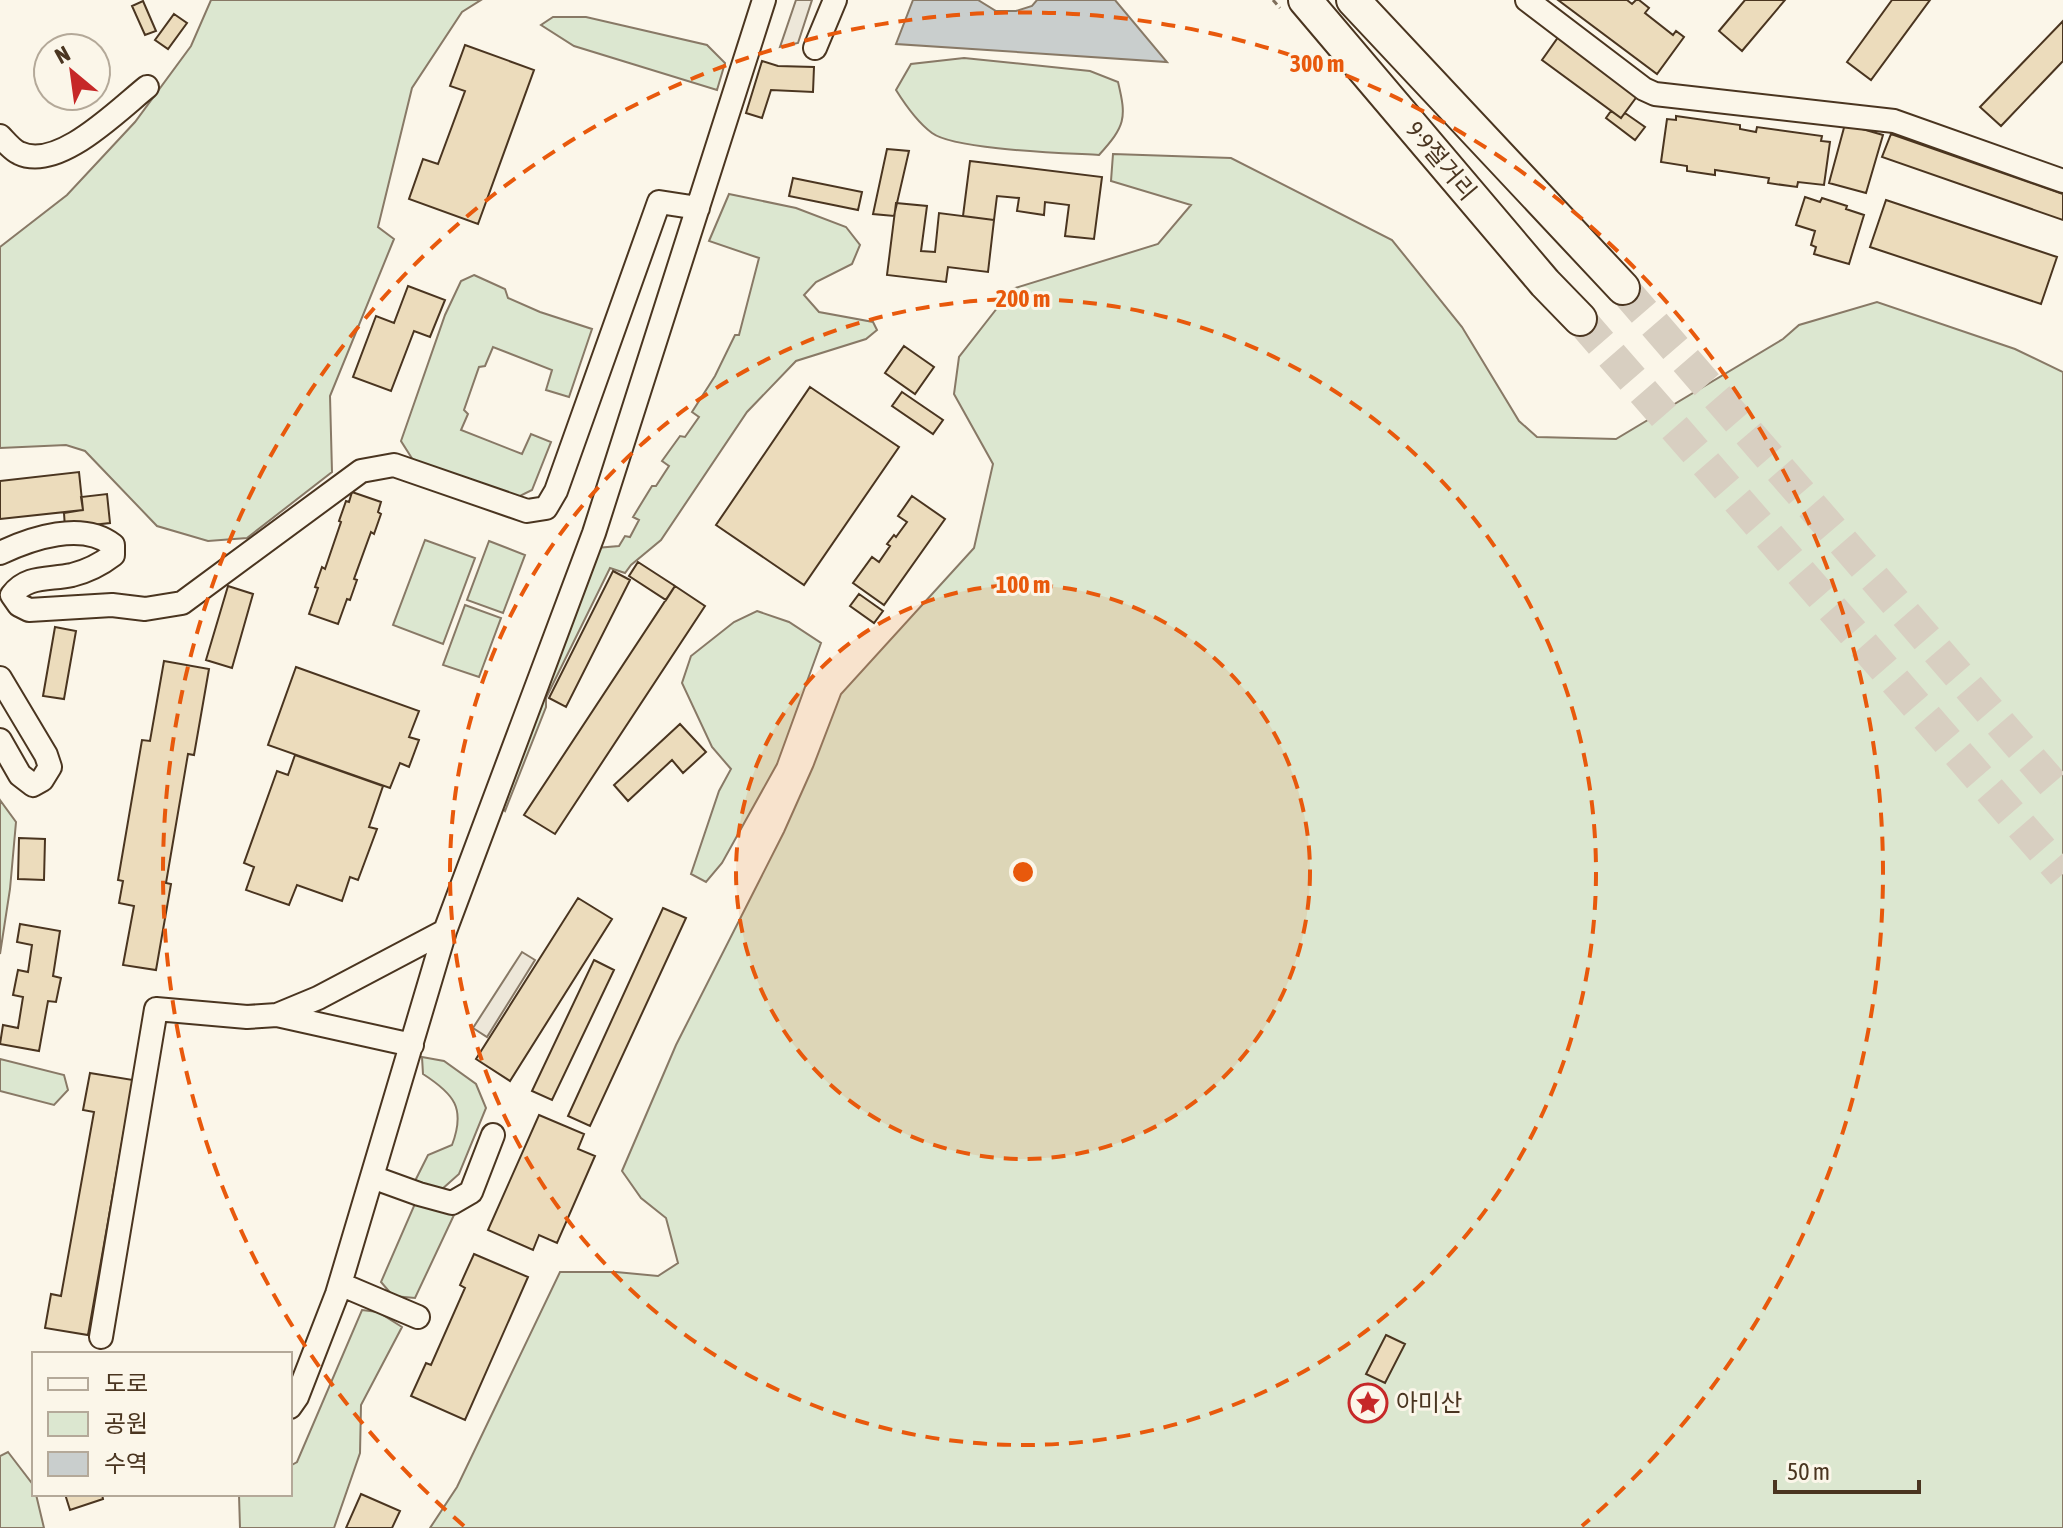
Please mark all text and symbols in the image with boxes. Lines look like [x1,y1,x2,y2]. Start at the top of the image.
north arrow [32,32,112,112]
text: N [50,40,74,69]
text: 300 m [1290,50,1344,77]
street label: 9·9절거리 [1401,116,1482,205]
text: 200 m [996,285,1050,312]
text: 100 m [996,571,1050,598]
centre of rings [1009,858,1037,886]
legend [32,1352,292,1496]
text: 도로 [104,1370,148,1397]
place icon: 아미산 [1347,1382,1389,1424]
place label: 아미산 [1396,1389,1462,1416]
text: 공원 [104,1410,148,1437]
scale bar [1775,1444,1919,1494]
text: 수역 [104,1450,148,1477]
text: 50 m [1787,1458,1830,1485]

